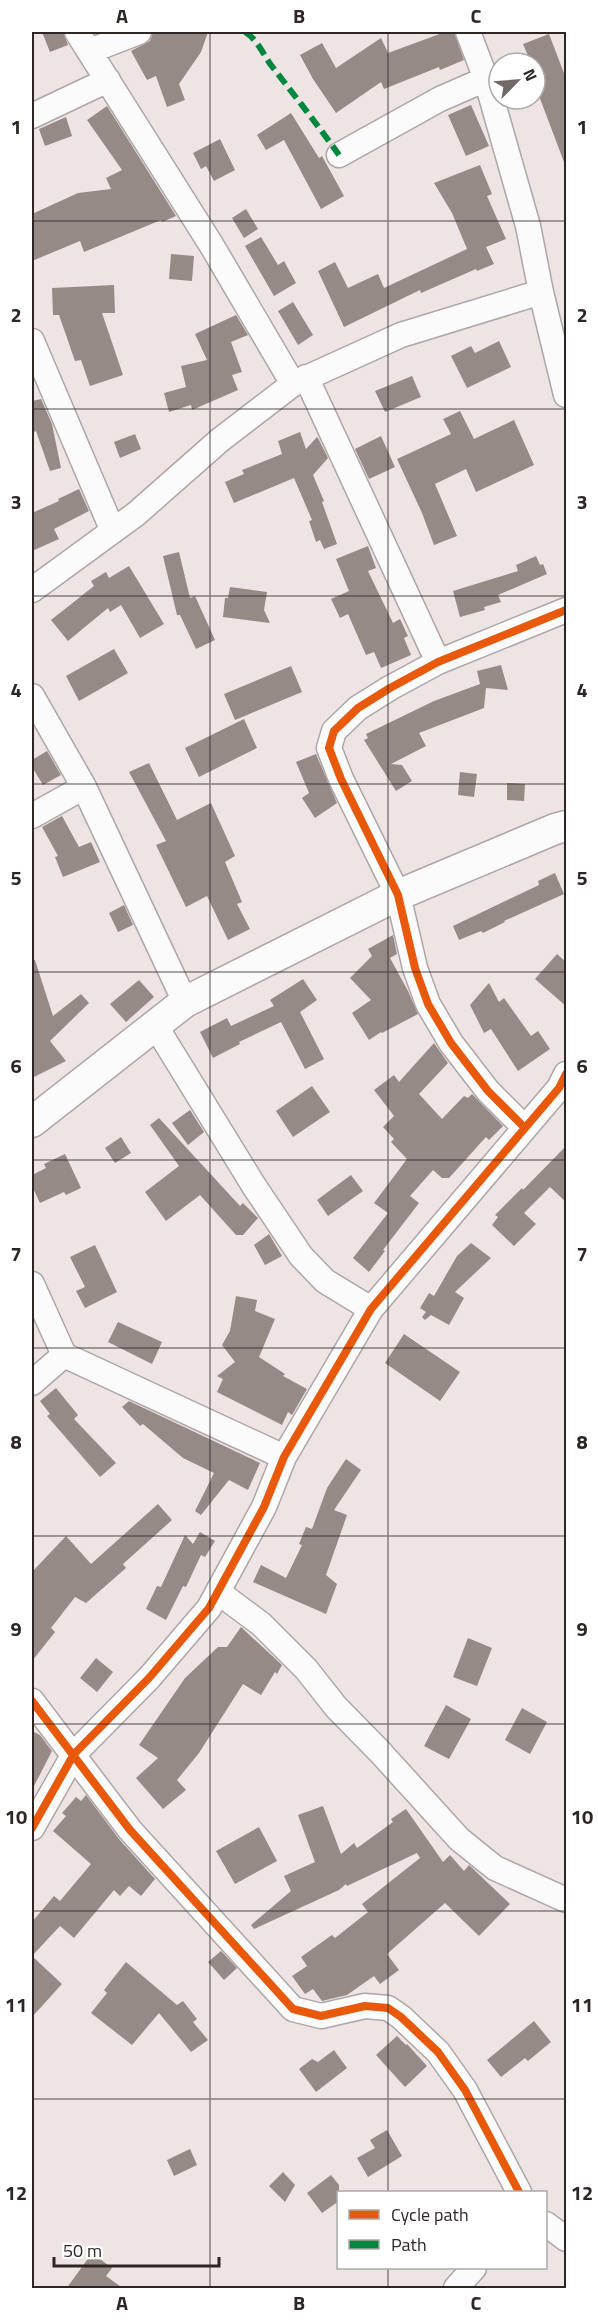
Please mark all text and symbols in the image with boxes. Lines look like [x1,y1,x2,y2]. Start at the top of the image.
text: A [116,0,128,31]
text: B [293,0,305,31]
text: C [471,0,482,31]
north arrow [487,51,547,111]
text: N [517,65,544,85]
text: 1 [10,111,22,142]
text: 1 [576,111,588,142]
text: 2 [10,299,22,330]
text: 2 [576,299,588,330]
text: 3 [10,486,22,517]
text: 3 [576,486,588,517]
text: 4 [10,674,22,705]
text: 4 [576,674,588,705]
text: 5 [10,862,22,893]
text: 5 [576,862,588,893]
text: 6 [10,1050,22,1081]
text: 6 [576,1050,588,1081]
text: 7 [10,1238,22,1269]
text: 7 [576,1238,588,1269]
text: 8 [10,1426,22,1457]
text: 8 [576,1426,588,1457]
text: 9 [10,1613,22,1644]
text: 9 [576,1613,588,1644]
text: 10 [5,1801,27,1832]
text: 10 [571,1801,593,1832]
text: 11 [5,1989,27,2020]
text: 11 [571,1989,593,2020]
text: 12 [5,2177,27,2208]
text: 12 [571,2177,593,2208]
legend [337,2191,547,2269]
text: Cycle path [391,2201,469,2228]
scale bar [54,2230,219,2268]
text: Path [391,2231,427,2258]
text: 50 m [63,2237,102,2264]
text: A [116,2287,128,2318]
text: B [293,2287,305,2318]
text: C [471,2287,482,2318]

